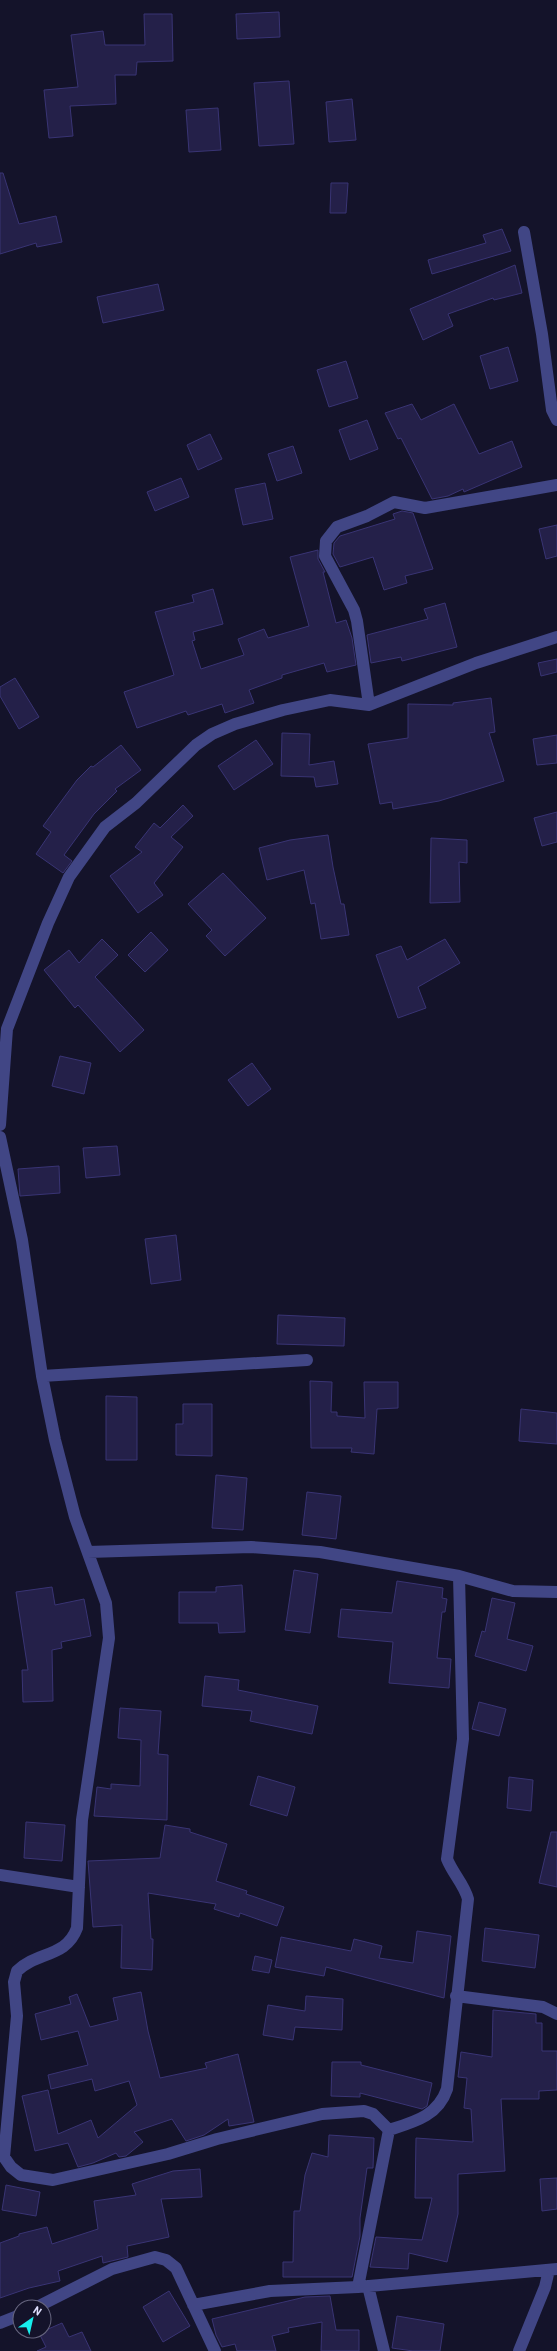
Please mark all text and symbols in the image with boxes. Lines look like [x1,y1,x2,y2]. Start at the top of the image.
north arrow [12,2299,52,2339]
text: N [31,2303,45,2318]

